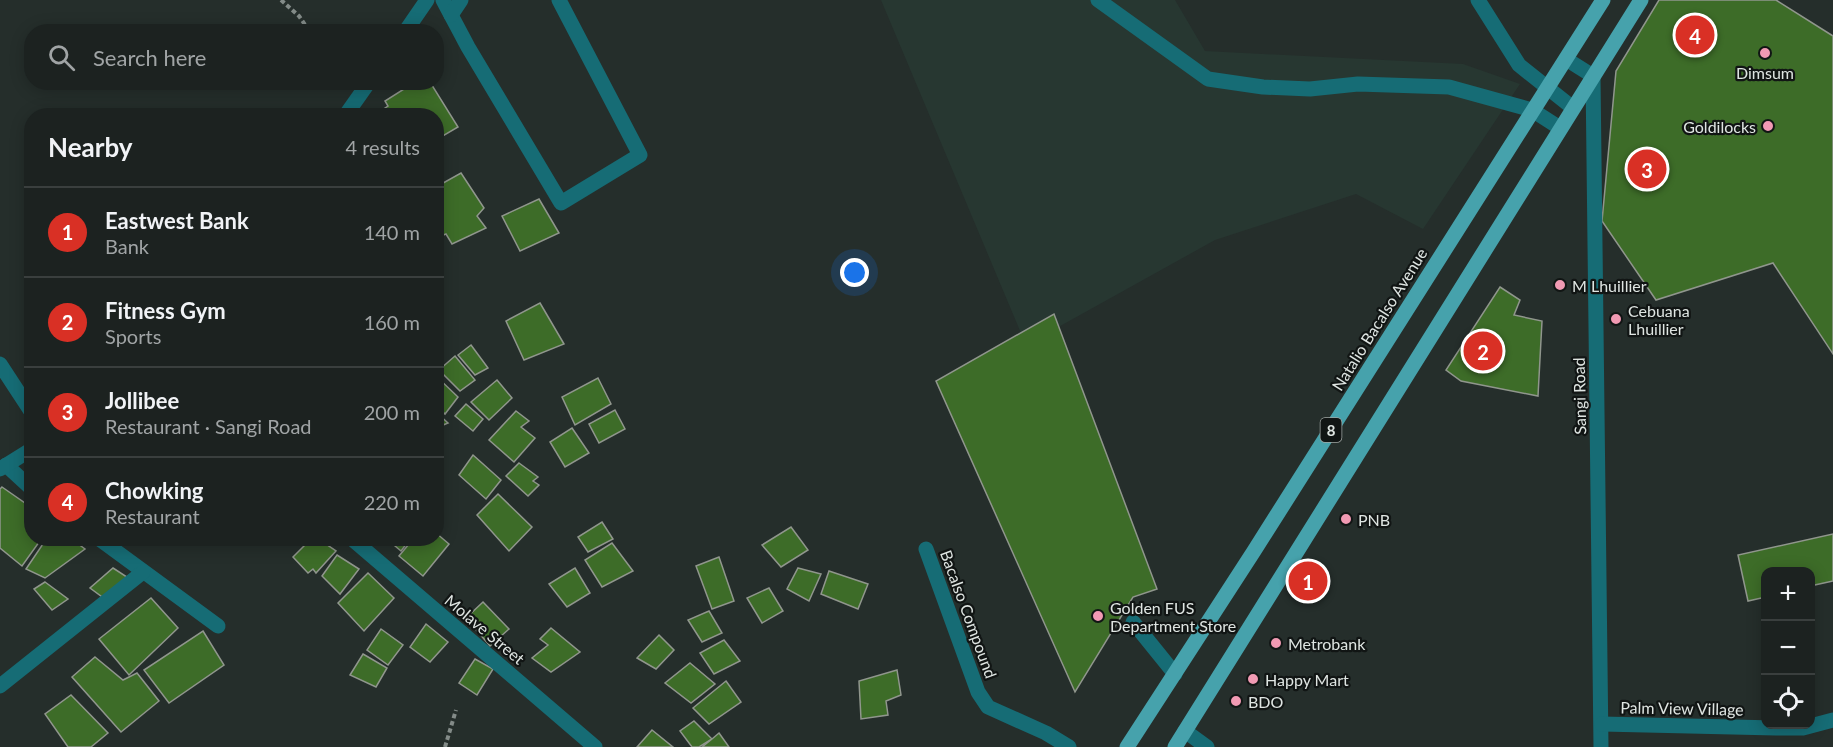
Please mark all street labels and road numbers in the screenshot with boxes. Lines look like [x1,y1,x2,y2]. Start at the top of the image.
street label: Natalio Bacalso Avenue [1327,244,1431,394]
street label: Sangi Road [1569,357,1589,435]
road number: 8 [1320,418,1342,442]
street label: Bacalso Compound [937,547,1001,681]
street label: Molave Street [441,590,529,668]
street label: Palm View Village [1620,697,1744,719]

